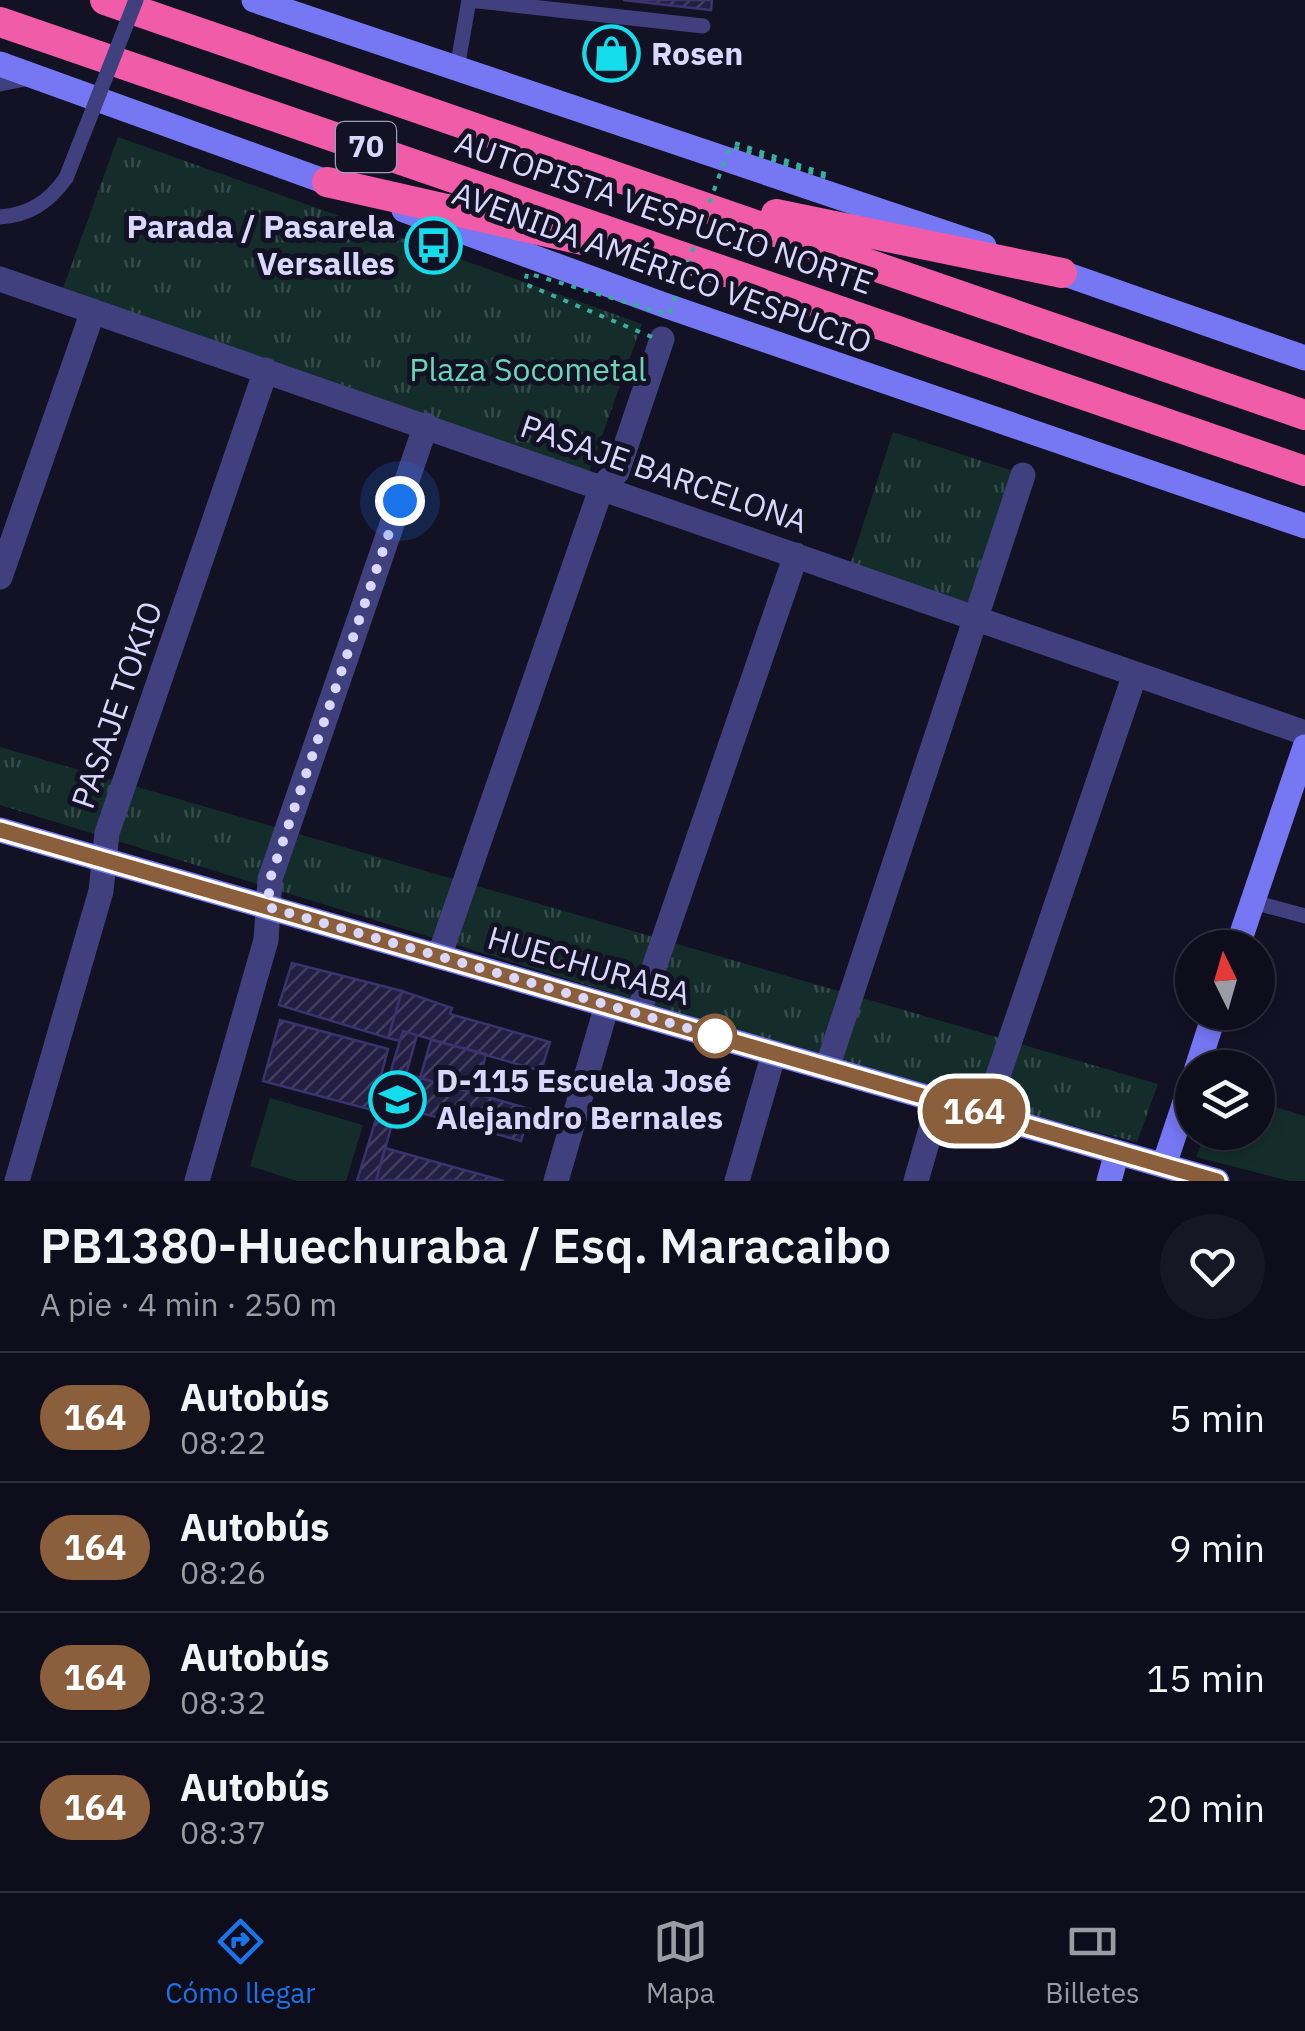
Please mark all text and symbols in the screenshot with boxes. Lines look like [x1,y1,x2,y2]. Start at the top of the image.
shop icon: Rosen [582,24,642,84]
place label: Rosen [651,32,743,74]
street label: AUTOPISTA VESPUCIO NORTE [450,121,879,303]
road number: 70 [336,122,396,172]
street label: AVENIDA AMÉRICO VESPUCIO [447,172,878,363]
place label: Parada / Pasarela Versalles [126,205,395,284]
bus stop icon: Parada / Pasarela Versalles [404,215,464,275]
park label: Plaza Socometal [409,348,647,390]
street label: PASAJE BARCELONA [515,404,813,542]
your location [375,476,425,526]
street label: PASAJE TOKIO [61,596,171,814]
street label: HUECHURABA [483,916,696,1014]
north arrow [1175,930,1275,1030]
map controls [1175,930,1275,1150]
unlabelled marker [694,1015,736,1057]
button: layers [1175,1050,1275,1150]
place label: D-115 Escuela José Alejandro Bernales [436,1059,732,1138]
school or university icon: D-115 Escuela José Alejandro Bernales [367,1069,427,1129]
line badge: 164 [916,1078,1032,1144]
text: 164 [942,1088,1006,1134]
text: PB1380-Huechuraba / Esq. Maracaibo [40,1214,891,1276]
button: heart [1160,1214,1265,1319]
text: A pie · 4 min · 250 m [40,1283,337,1325]
text: Autobús [180,1372,329,1421]
text: 5 min [1169,1393,1265,1442]
text: 164 [63,1394,127,1440]
text: 08:22 [180,1421,266,1463]
text: Autobús [180,1502,329,1551]
text: 9 min [1169,1523,1265,1572]
text: 164 [63,1524,127,1570]
text: 08:26 [180,1551,266,1593]
text: Autobús [180,1632,329,1681]
text: 15 min [1146,1653,1265,1702]
text: 164 [63,1654,127,1700]
text: 08:32 [180,1681,266,1723]
text: Autobús [180,1762,329,1811]
text: 20 min [1146,1783,1265,1832]
text: 164 [63,1784,127,1830]
text: 08:37 [180,1811,266,1853]
tab: Cómo llegar [165,1914,315,2011]
tab: Mapa [646,1914,715,2011]
tab: Billetes [1045,1914,1140,2011]

